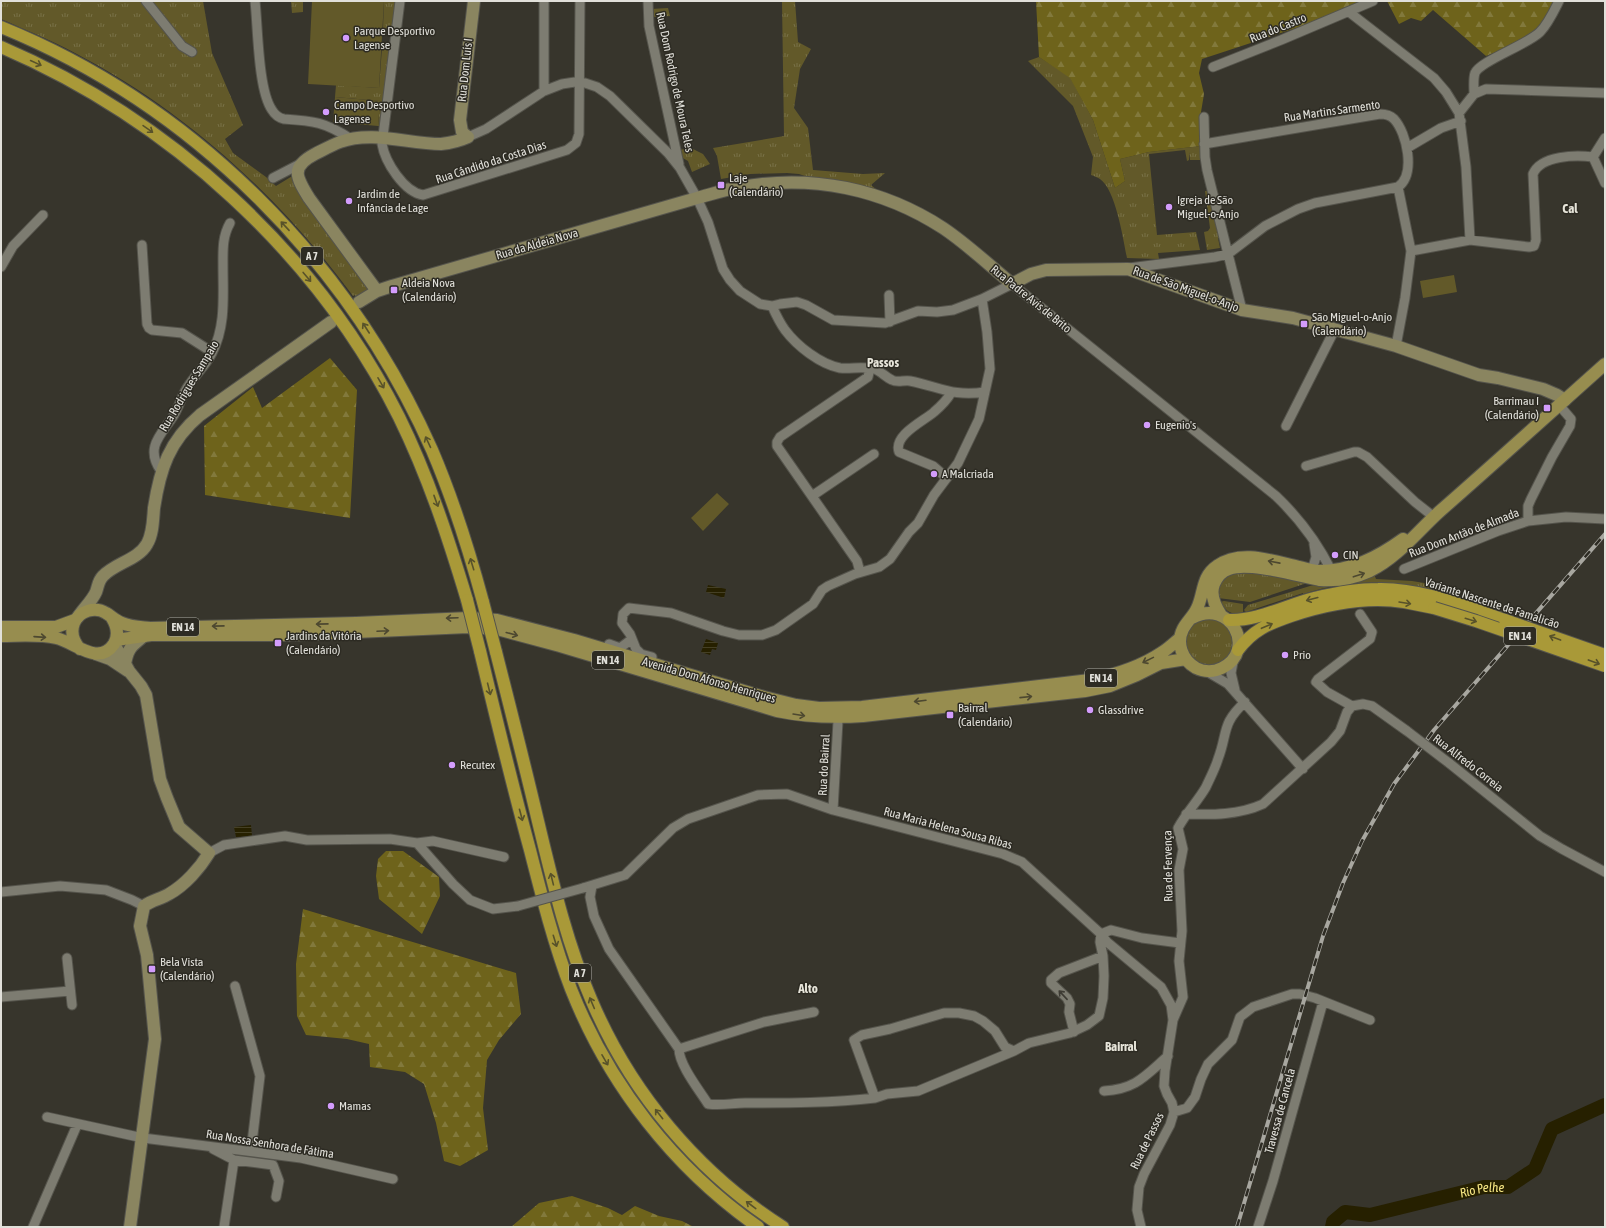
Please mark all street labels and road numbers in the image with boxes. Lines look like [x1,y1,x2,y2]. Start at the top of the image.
street label: Rua do Castro [1248,10,1309,46]
street label: Rua Dom Rodrigo de Moura Teles [653,11,697,153]
street label: Rua Dom Luís I [455,38,475,102]
street label: Rua Martins Sarmento [1283,97,1381,125]
street label: Rua Cândido da Costa Dias [434,138,548,186]
street label: Rua da Aldeia Nova [494,226,580,262]
road number: A 7 [301,247,323,265]
street label: Rua Padre Avis de Brito [988,262,1074,336]
street label: Rua de São Miguel-o-Anjo [1131,263,1241,315]
street label: Rua Rodrigues Sampaio [156,338,222,434]
street label: Rua Dom Antão de Almada [1407,505,1521,561]
street label: Variante Nascente de Famalicão [1423,575,1562,632]
road number: EN 14 [167,618,199,636]
road number: EN 14 [1504,627,1536,645]
road number: EN 14 [592,651,624,669]
street label: Avenida Dom Afonso Henriques [641,654,777,706]
road number: EN 14 [1085,669,1117,687]
street label: Rua Alfredo Correia [1430,731,1506,795]
street label: Rua do Bairral [815,733,833,796]
street label: Rua Maria Helena Sousa Ribas [882,804,1014,852]
street label: Rua de Fervença [1160,830,1176,902]
road number: A 7 [569,964,591,982]
street label: Travessa de Cancela [1262,1067,1298,1155]
street label: Rua de Passos [1127,1110,1167,1172]
street label: Rua Nossa Senhora de Fátima [205,1127,335,1161]

